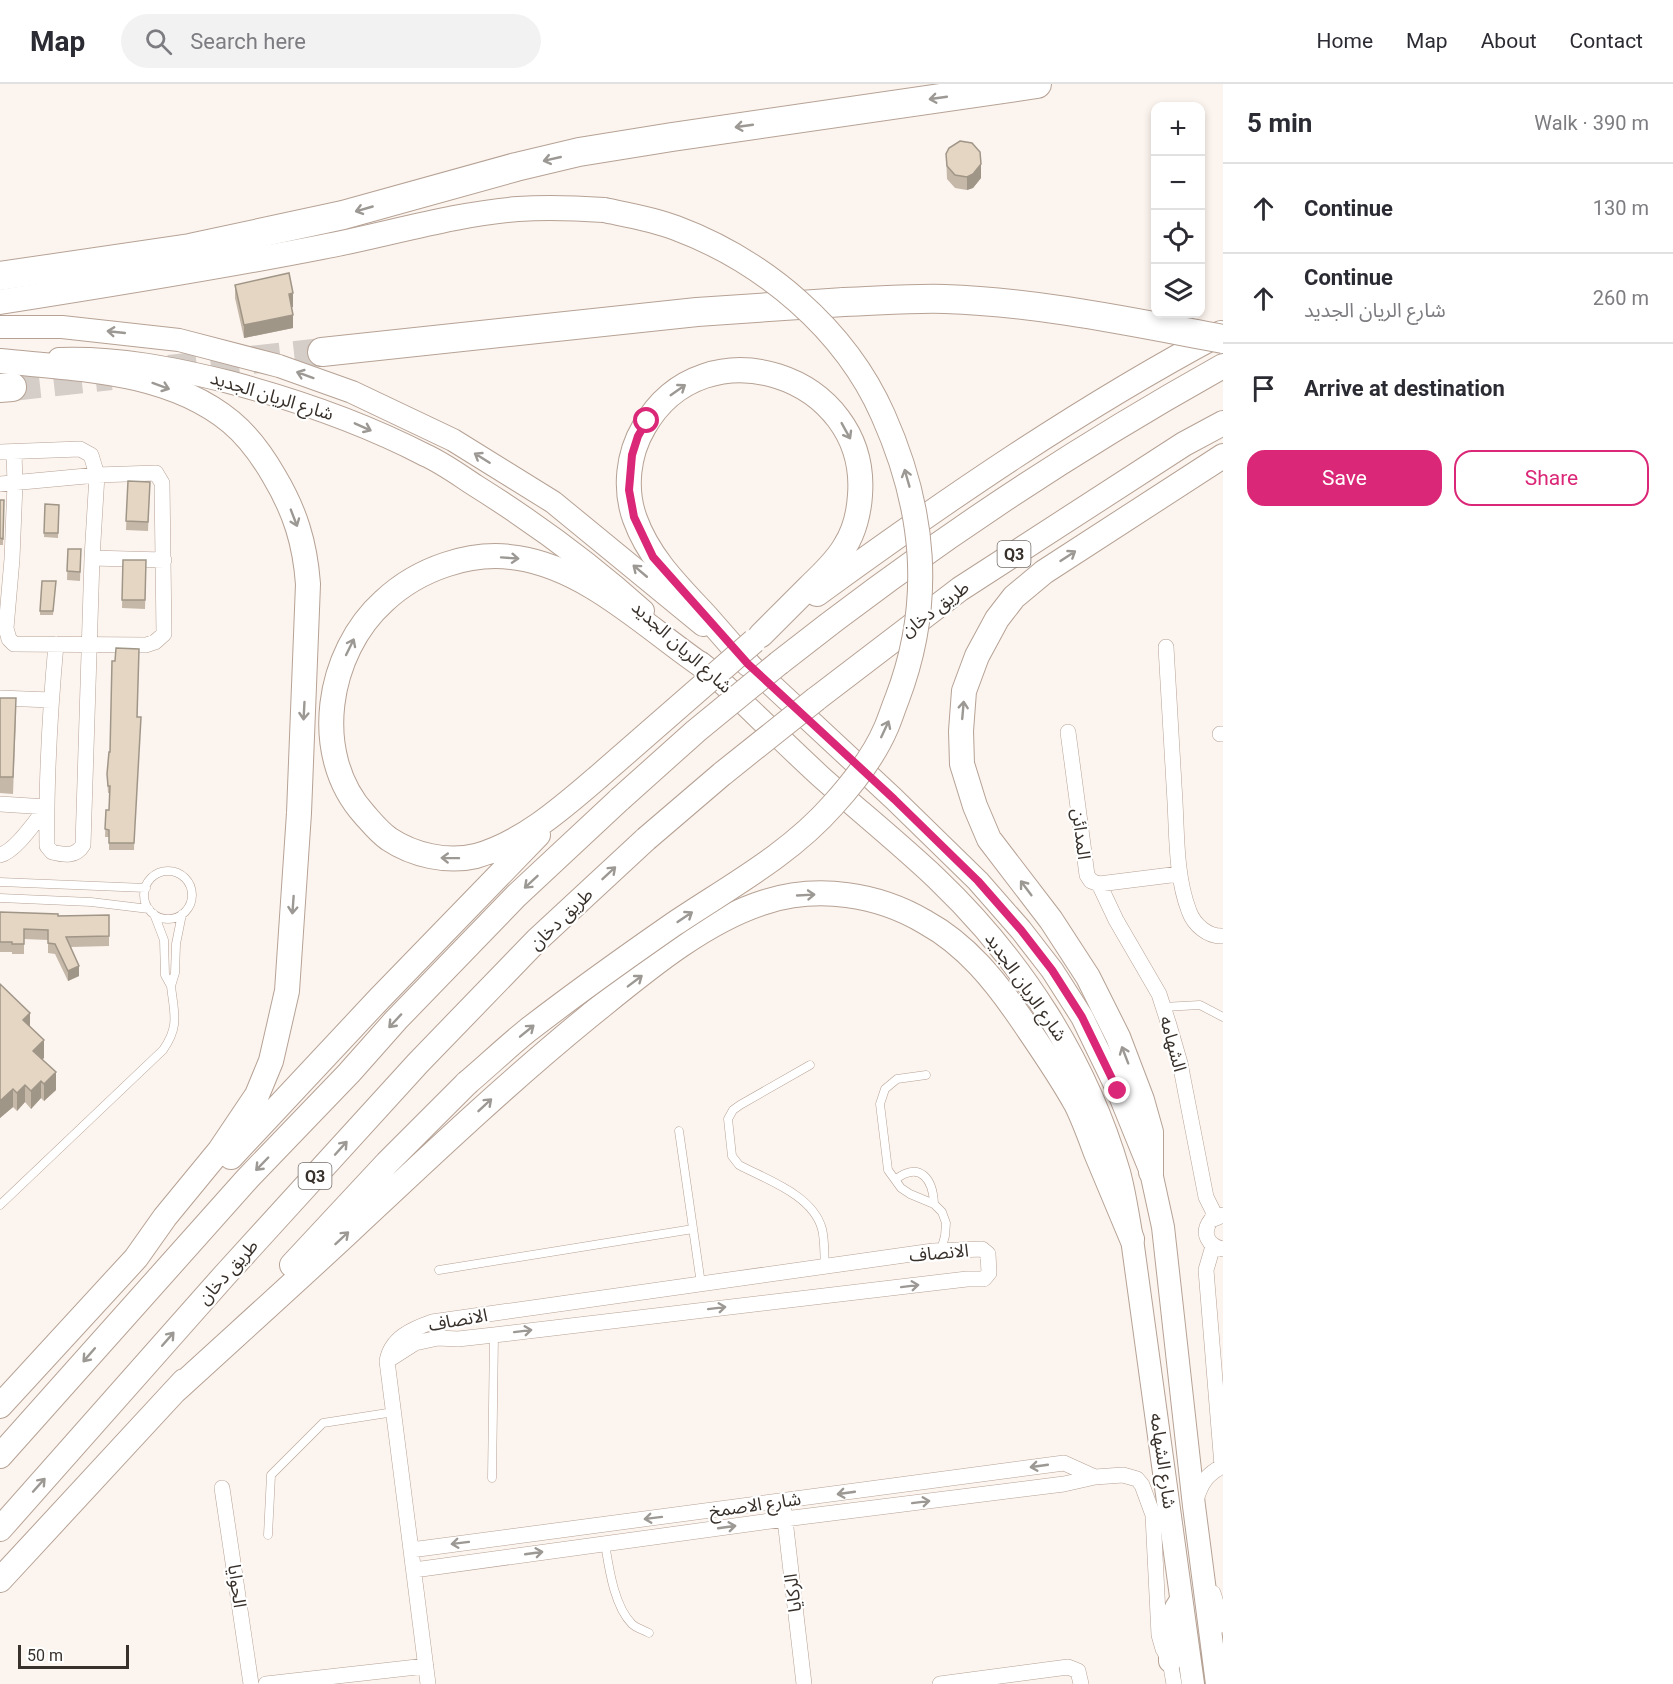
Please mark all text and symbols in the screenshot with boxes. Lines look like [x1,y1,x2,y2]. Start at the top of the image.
search box [121,14,541,68]
text: Map [30,25,85,58]
icon: search [142,25,175,58]
text: Search here [190,29,306,54]
text: Home [1317,29,1373,53]
text: Map [1406,29,1448,53]
text: About [1481,29,1537,53]
text: Contact [1570,29,1643,53]
one-way arrow [928,93,948,104]
map controls [1151,102,1205,318]
button: + [1151,102,1205,156]
text: 5 min [1247,108,1312,138]
text: Walk · 390 m [1534,111,1649,135]
one-way arrow [735,120,755,131]
one-way arrow [543,153,562,165]
button: − [1151,156,1205,210]
icon: ahead [1247,192,1280,225]
text: Continue [1304,196,1393,221]
text: 130 m [1593,196,1649,220]
one-way arrow [355,204,374,215]
button: locate [1151,210,1205,264]
button: layers [1151,264,1205,318]
text: Continue [1304,265,1393,290]
icon: ahead [1247,282,1280,315]
text: 260 m [1593,286,1649,310]
text: شارع الريان الجديد [1304,298,1446,322]
one-way arrow [106,326,126,337]
street label: شارع الريان الجديد [207,367,336,428]
one-way arrow [297,369,315,380]
icon: arrive [1247,372,1280,405]
text: Arrive at destination [1304,376,1505,401]
one-way arrow [151,382,170,393]
one-way arrow [669,384,685,396]
route start [633,407,659,433]
one-way arrow [354,422,372,433]
one-way arrow [840,422,852,439]
button: Save [1247,450,1442,506]
button: Share [1454,450,1649,506]
one-way arrow [474,451,491,463]
one-way arrow [901,469,912,488]
one-way arrow [290,508,301,527]
road number: Q3 [998,541,1030,567]
one-way arrow [1060,549,1077,562]
one-way arrow [500,553,520,564]
one-way arrow [632,565,648,578]
street label: طريق دخان [896,576,974,642]
street label: شارع الريان الجديد [625,596,737,700]
one-way arrow [345,639,357,657]
one-way arrow [298,700,309,720]
one-way arrow [958,701,969,721]
one-way arrow [880,720,892,738]
street label: المدائن [1067,807,1095,861]
one-way arrow [441,852,461,863]
one-way arrow [602,866,617,880]
one-way arrow [524,875,539,889]
one-way arrow [1020,880,1033,896]
street label: طريق دخان [525,883,597,955]
one-way arrow [796,889,816,900]
one-way arrow [287,895,298,915]
one-way arrow [676,911,693,923]
street label: شارع الريان الجديد [978,928,1072,1047]
one-way arrow [626,974,642,987]
one-way arrow [388,1014,402,1029]
street label: الشهامه [1156,1014,1191,1074]
one-way arrow [519,1025,535,1038]
one-way arrow [1119,1046,1130,1065]
route end [1104,1077,1130,1103]
one-way arrow [477,1098,492,1112]
one-way arrow [334,1141,348,1156]
one-way arrow [254,1156,269,1171]
road number: Q3 [298,1163,332,1189]
one-way arrow [335,1231,350,1245]
street label: طريق دخان [193,1235,263,1309]
street label: الانصاف [908,1239,970,1266]
one-way arrow [900,1280,920,1291]
one-way arrow [706,1303,726,1314]
street label: الانصاف [427,1304,489,1335]
one-way arrow [513,1326,532,1337]
one-way arrow [161,1332,175,1347]
one-way arrow [82,1347,96,1362]
street label: شارع الشهامه [1142,1412,1181,1511]
one-way arrow [1030,1461,1050,1472]
one-way arrow [32,1478,46,1493]
one-way arrow [837,1487,857,1498]
street label: شارع الاصمخ [708,1488,803,1525]
one-way arrow [910,1496,930,1507]
one-way arrow [644,1513,663,1524]
one-way arrow [717,1521,737,1532]
one-way arrow [450,1538,470,1549]
one-way arrow [524,1548,544,1559]
street label: الحوايا [223,1563,251,1609]
street label: الركايا [780,1572,806,1614]
scale bar [18,1642,129,1670]
text: 50 m [27,1646,63,1665]

